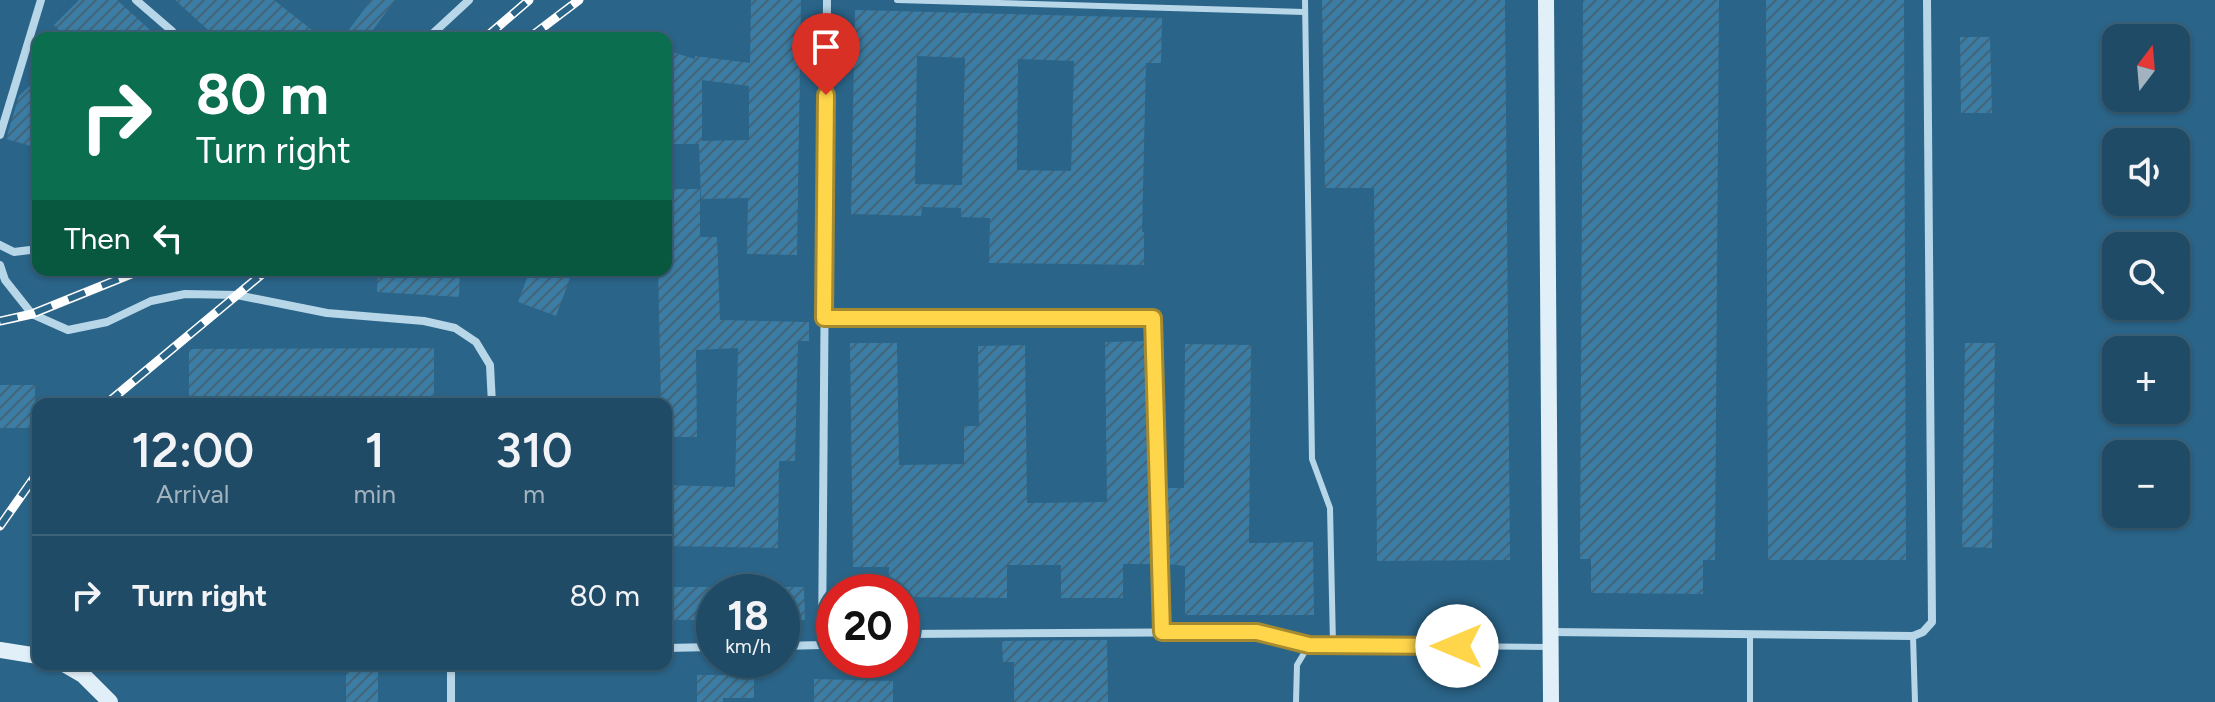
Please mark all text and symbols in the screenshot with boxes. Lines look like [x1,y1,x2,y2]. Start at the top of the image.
pin [792,13,860,95]
north arrow [2102,24,2190,112]
map controls [2102,24,2190,528]
icon: arrive [804,25,848,69]
text: 80 m [196,61,329,128]
icon: right [64,64,168,168]
button: sound [2102,128,2190,216]
text: Turn right [196,129,351,172]
icon: left [146,216,190,260]
text: Then [64,220,130,257]
button: search [2102,232,2190,320]
button: + [2102,336,2190,424]
text: 12:00 [131,421,254,479]
text: 1 [365,421,385,479]
text: 310 [495,421,573,479]
button: − [2102,440,2190,528]
text: Arrival [156,478,229,510]
text: min [353,478,396,510]
text: m [523,478,545,510]
icon: right [64,573,108,617]
speed limit sign: 20 [816,574,920,678]
text: Turn right [132,577,267,614]
text: 80 m [569,577,640,614]
text: 18 [727,592,769,640]
position arrow [1415,604,1499,688]
text: km/h [725,634,771,658]

